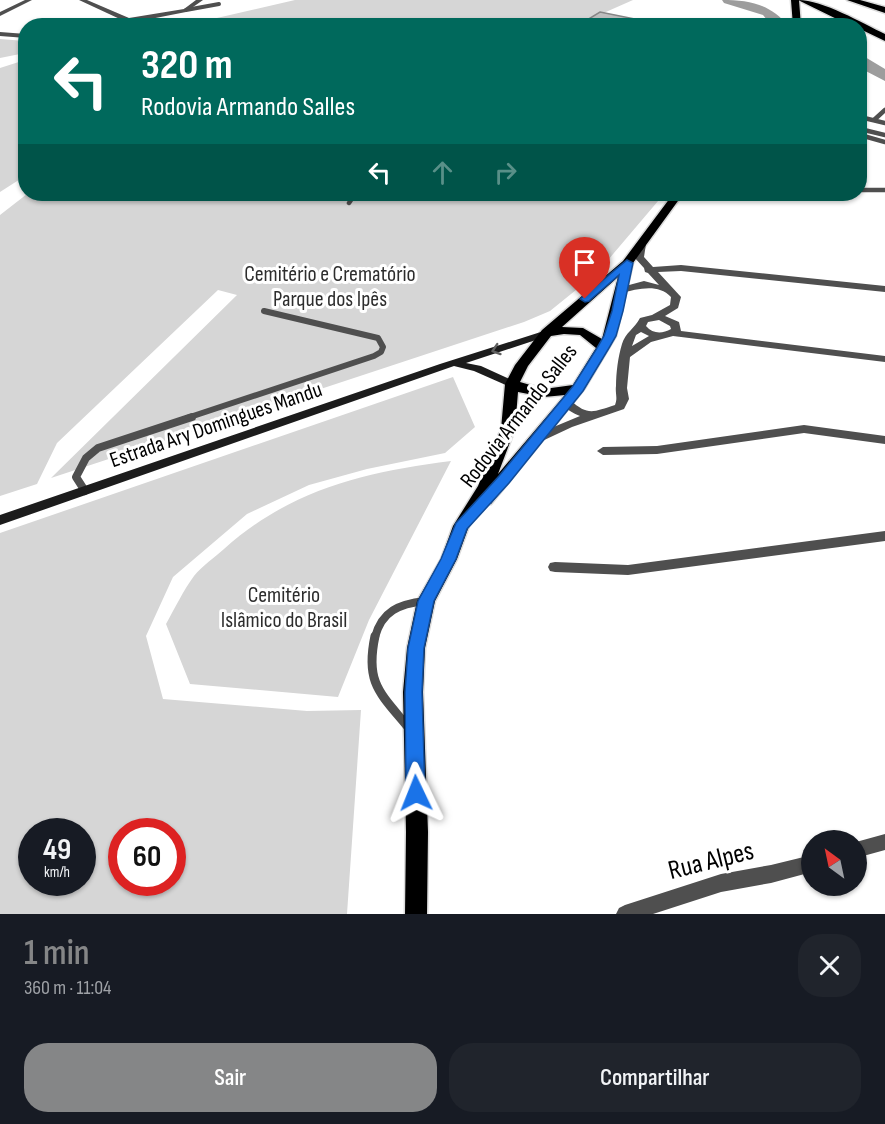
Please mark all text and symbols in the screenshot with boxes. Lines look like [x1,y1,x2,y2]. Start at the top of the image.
text: 320 m [141,40,233,91]
icon: left [42,42,120,120]
text: Rodovia Armando Salles [141,91,355,123]
icon: left [363,156,396,189]
icon: ahead [426,156,459,189]
icon: right [489,156,522,189]
pin [559,237,610,299]
icon: arrive [568,246,601,279]
park label: Cemitério e Crematório Parque dos Ipês [244,261,416,313]
street label: Rodovia Armando Salles [455,339,583,493]
one-way arrow [491,342,502,355]
street label: Estrada Ary Domingues Mandu [106,376,326,474]
park label: Cemitério Islâmico do Brasil [221,582,347,634]
position arrow [384,761,448,825]
speed limit sign: 60 [108,818,186,896]
north arrow [801,830,867,896]
map controls [801,830,867,896]
text: 49 [43,832,71,868]
street label: Rua Alpes [665,835,757,887]
text: km/h [44,863,70,882]
text: 1 min [24,932,89,975]
button: close [798,934,861,997]
text: 360 m · 11:04 [24,976,111,1000]
button: Sair [24,1043,437,1112]
button: Compartilhar [449,1043,861,1112]

